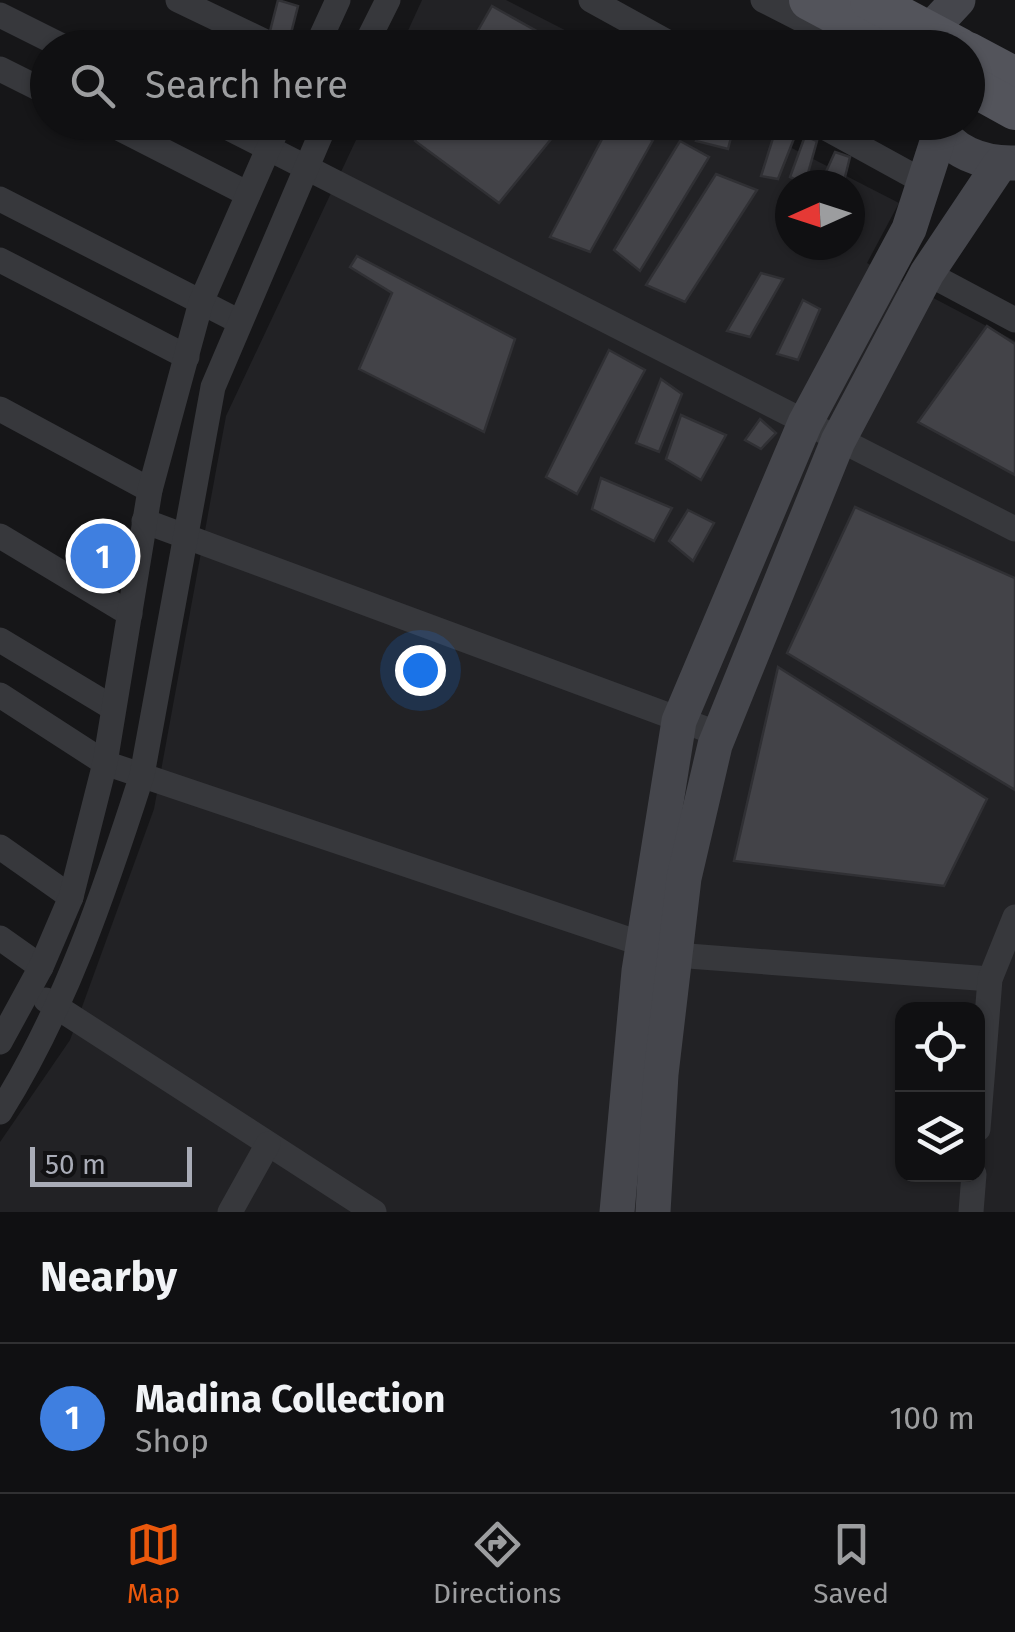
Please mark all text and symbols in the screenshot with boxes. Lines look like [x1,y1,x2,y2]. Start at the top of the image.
search box [30,30,985,140]
icon: search [65,58,120,113]
text: Search here [145,62,348,108]
north arrow [775,170,865,260]
pin: 1 [70,518,136,594]
your location [395,645,446,696]
map controls [895,1002,985,1182]
button: locate [895,1002,985,1092]
button: layers [895,1092,985,1182]
scale bar [30,1142,192,1186]
text: 50 m [45,1148,106,1181]
text: Nearby [40,1252,177,1302]
text: Madina Collection [135,1376,445,1422]
text: 1 [65,1399,80,1437]
text: 100 m [890,1399,975,1437]
text: Shop [135,1422,209,1460]
tab: Map [126,1517,181,1610]
tab: Directions [433,1517,561,1610]
tab: Saved [813,1517,889,1610]

